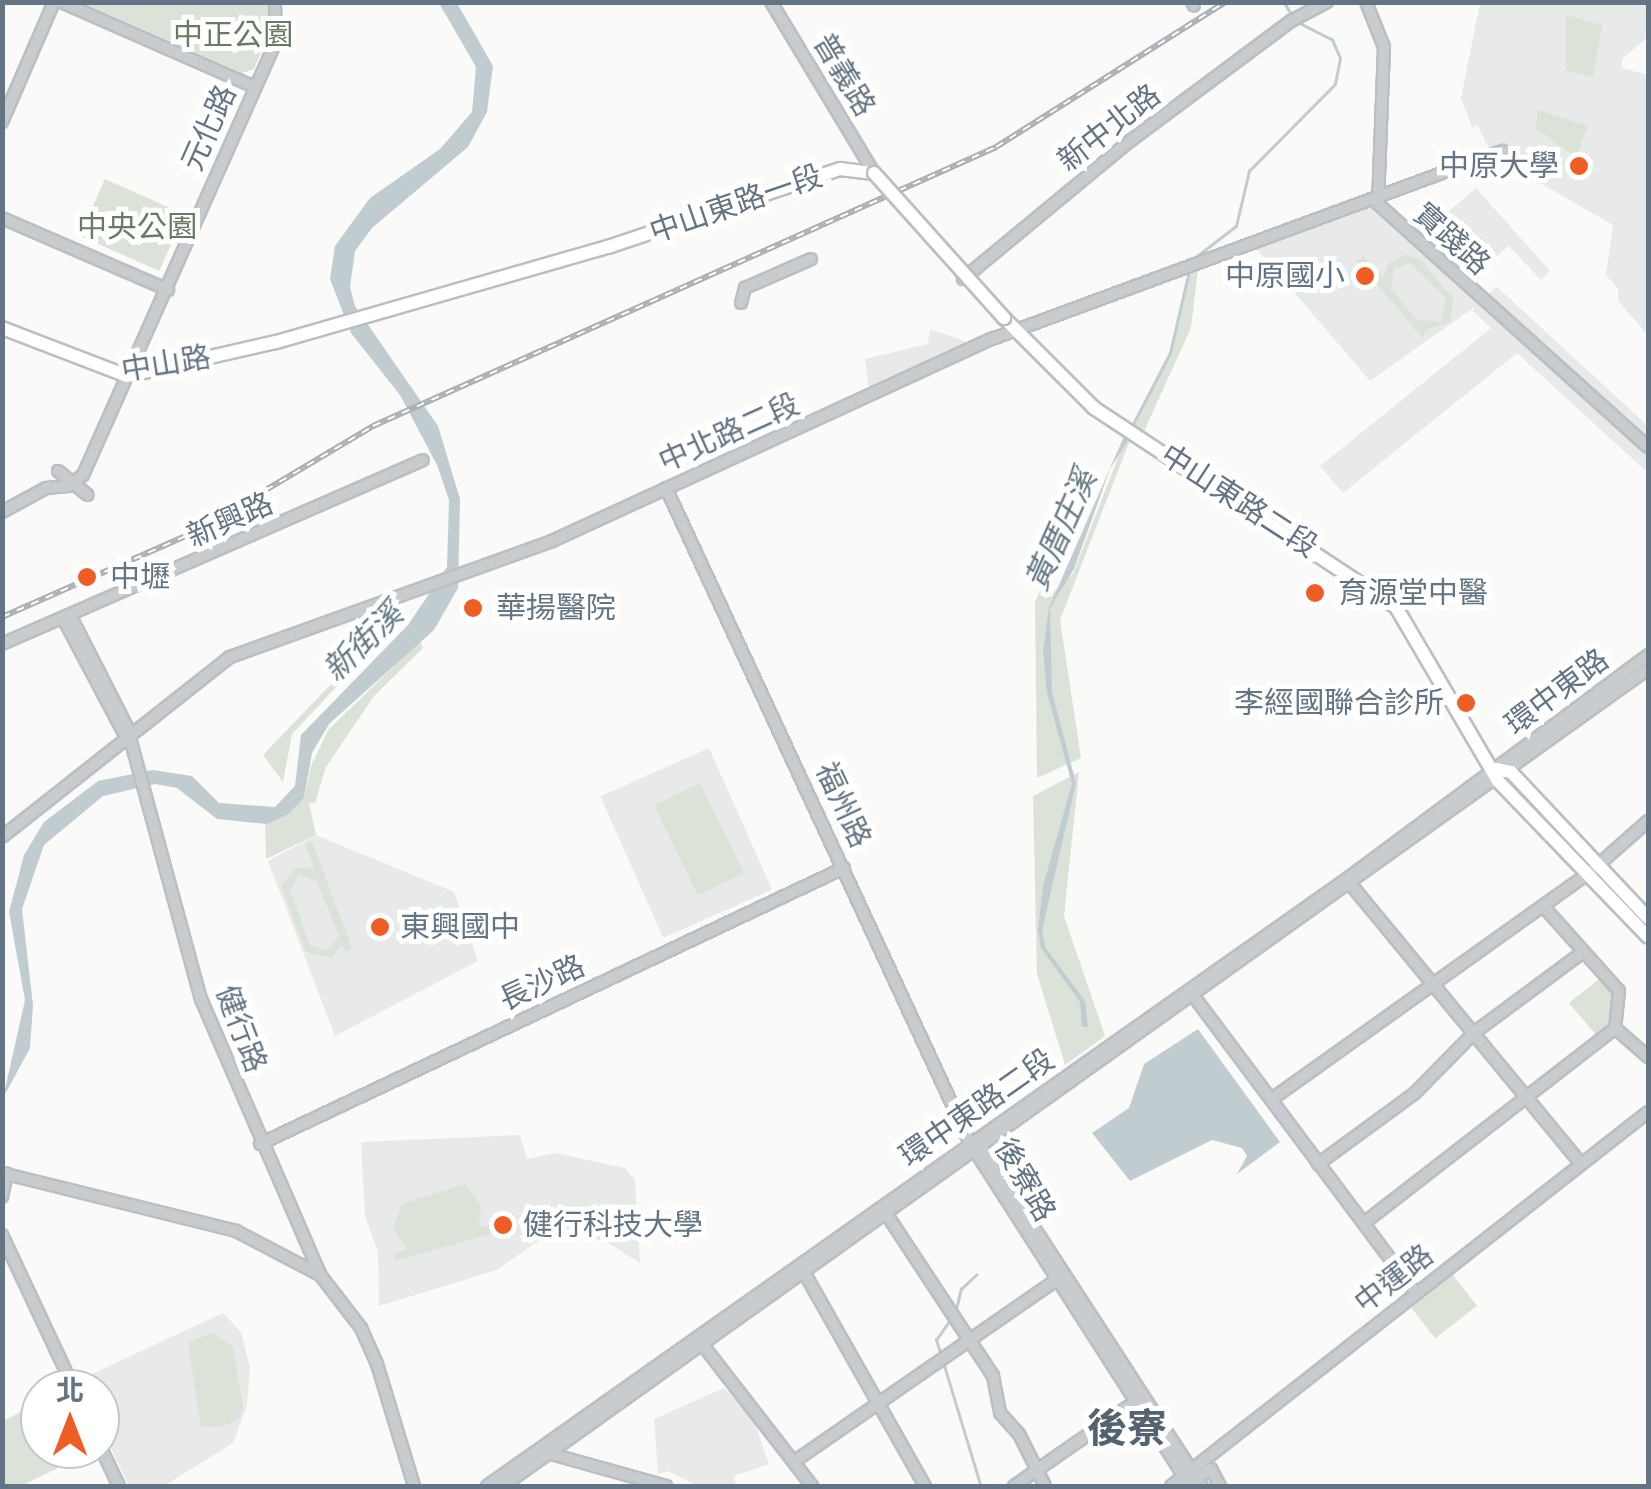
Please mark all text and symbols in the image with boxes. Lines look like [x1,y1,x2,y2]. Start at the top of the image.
park label: 中正公園 [173,17,293,53]
street label: 普義路 [805,27,883,123]
street label: 新中北路 [1051,77,1167,179]
street label: 元化路 [174,80,244,176]
place label: 中原大學 [1439,148,1559,184]
marker: 中原大學 [1568,155,1590,177]
street label: 中山東路一段 [645,158,827,250]
street label: 實踐路 [1407,196,1497,282]
park label: 中央公園 [77,209,197,245]
place label: 中原國小 [1225,258,1345,294]
marker: 中原國小 [1354,265,1376,287]
street label: 中山路 [119,339,213,389]
street label: 中北路二段 [653,386,805,480]
street label: 中山東路二段 [1154,437,1324,565]
water label: 黃厝庄溪 [1017,464,1105,596]
street label: 新興路 [182,485,278,555]
place label: 中壢 [110,559,170,595]
marker: 中壢 [74,564,100,590]
place label: 育源堂中醫 [1338,575,1488,611]
marker: 育源堂中醫 [1302,580,1328,606]
place label: 華揚醫院 [496,590,616,626]
water label: 新街溪 [315,595,411,689]
marker: 華揚醫院 [460,595,486,621]
street label: 環中東路 [1498,642,1616,742]
place label: 李經國聯合診所 [1234,685,1444,721]
marker: 李經國聯合診所 [1453,690,1479,716]
street label: 福州路 [808,757,878,853]
place label: 東興國中 [400,909,520,945]
marker: 東興國中 [369,916,391,938]
street label: 長沙路 [494,948,590,1018]
street label: 健行路 [208,981,274,1077]
street label: 環中東路二段 [893,1042,1061,1174]
street label: 後寮路 [987,1132,1063,1228]
place label: 健行科技大學 [523,1207,703,1243]
marker: 健行科技大學 [492,1214,514,1236]
street label: 中運路 [1347,1237,1441,1321]
north arrow [20,1369,120,1469]
text: 北 [56,1374,84,1407]
district label: 後寮 [1087,1405,1167,1453]

